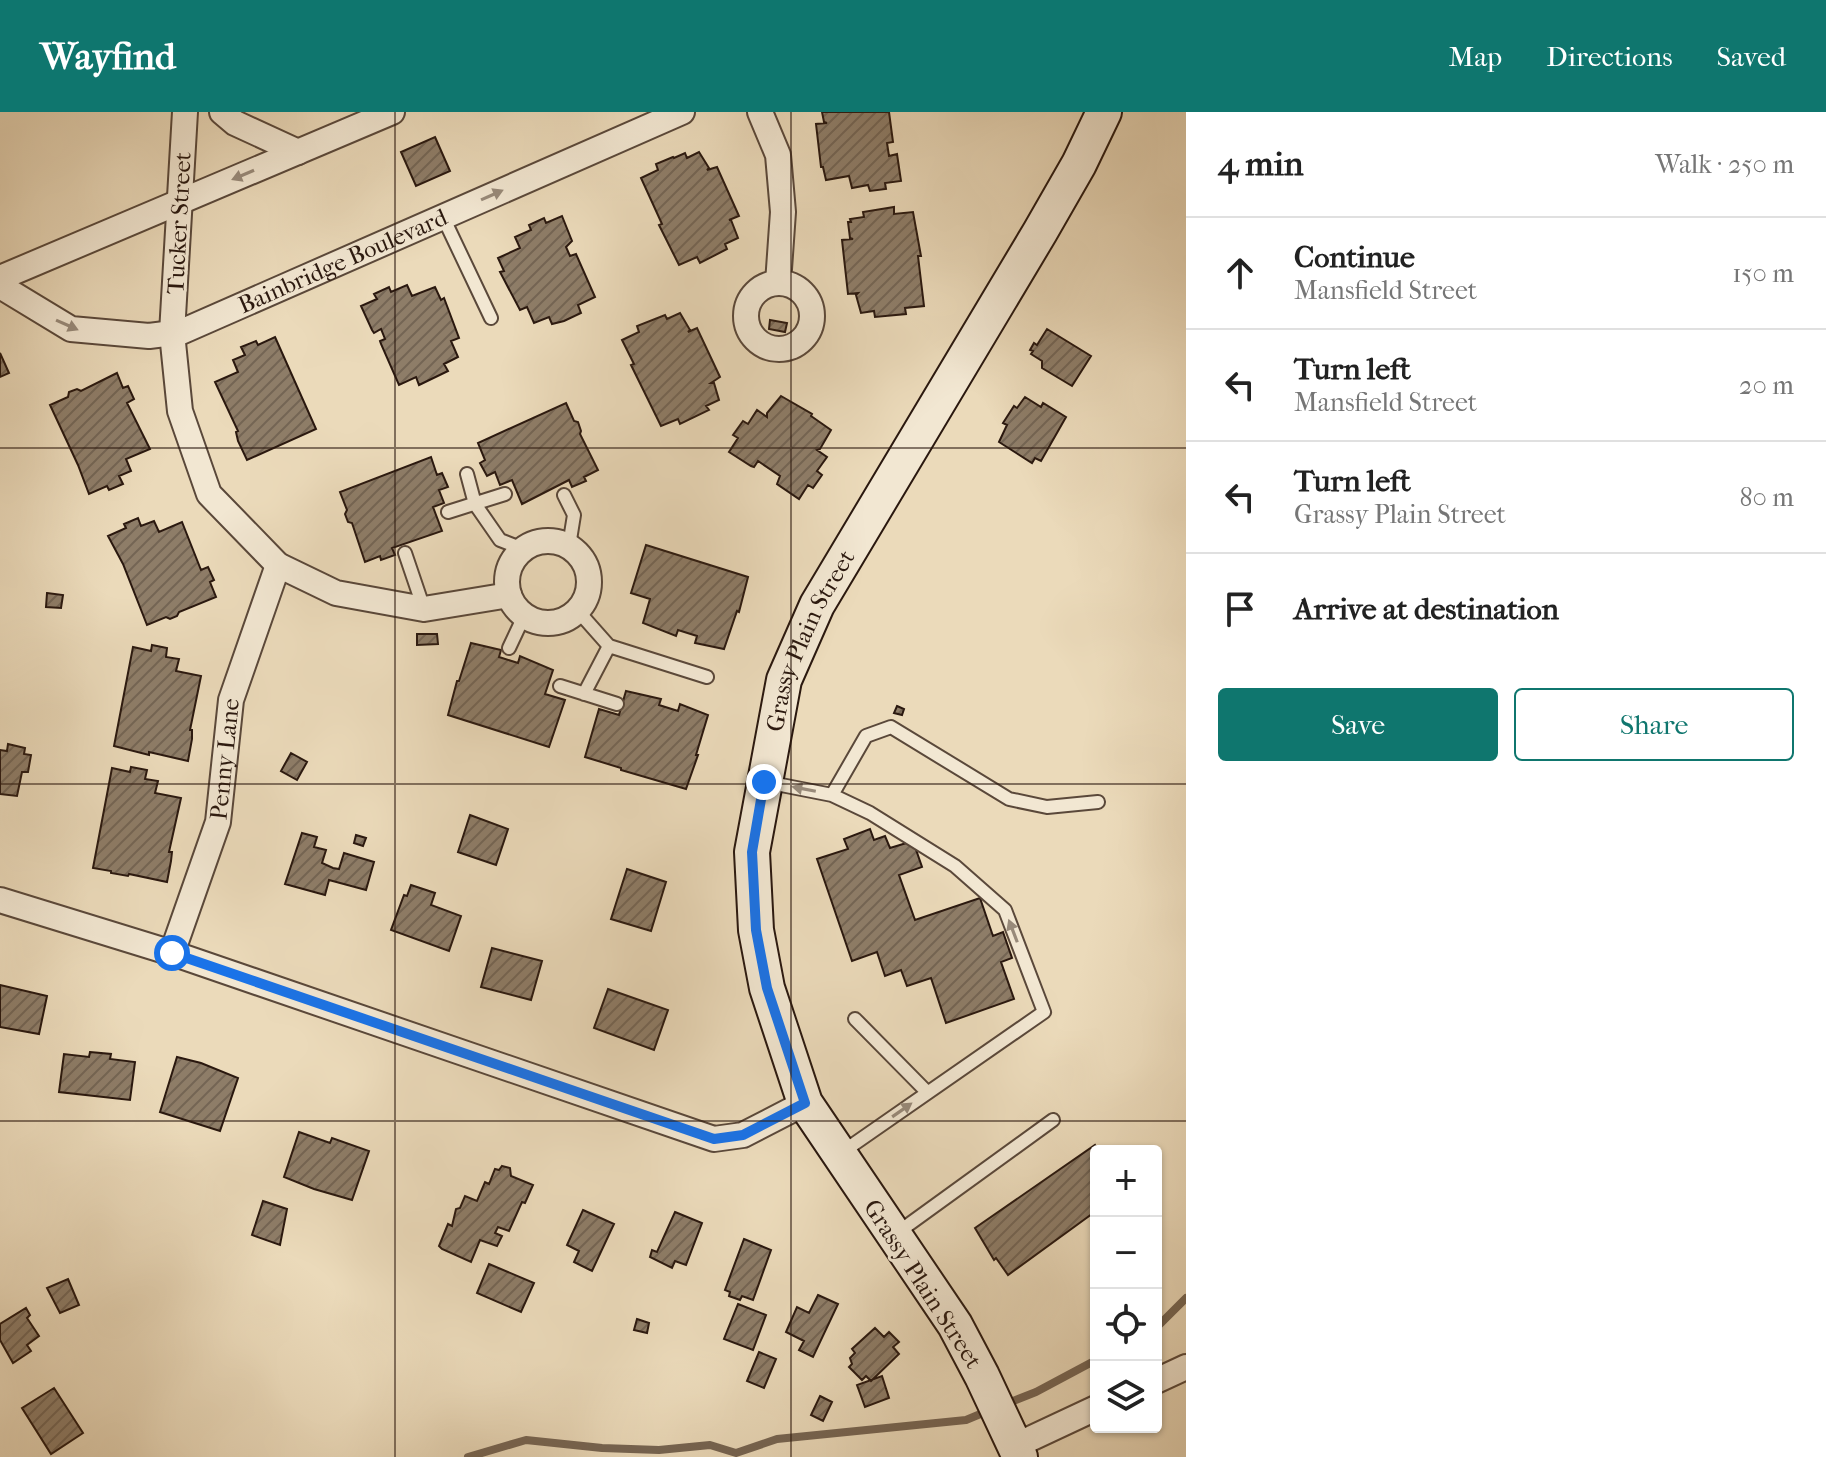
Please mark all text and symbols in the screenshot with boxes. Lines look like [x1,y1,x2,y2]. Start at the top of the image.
text: Wayfind [40,34,176,79]
text: Map [1449,40,1502,73]
text: Directions [1546,40,1673,73]
text: Saved [1717,40,1786,73]
text: 4 min [1218,144,1303,184]
text: Walk · 250 m [1655,149,1794,180]
street label: Tucker Street [161,151,197,295]
one-way arrow [231,169,255,182]
one-way arrow [480,189,504,202]
street label: Bainbridge Boulevard [234,203,452,319]
text: Continue [1294,240,1415,275]
icon: ahead [1218,251,1262,295]
text: 150 m [1732,258,1794,289]
text: Mansfield Street [1294,275,1477,306]
one-way arrow [55,318,79,331]
text: Turn left [1294,352,1411,387]
icon: left [1218,363,1262,407]
text: 20 m [1739,370,1794,401]
text: Mansfield Street [1294,387,1477,418]
text: Turn left [1294,464,1411,499]
icon: left [1218,475,1262,519]
text: 80 m [1739,482,1794,513]
text: Grassy Plain Street [1294,499,1506,530]
street label: Grassy Plain Street [761,545,861,734]
icon: arrive [1218,587,1262,631]
text: Arrive at destination [1294,592,1559,627]
button: Save [1218,688,1498,761]
button: Share [1514,688,1794,761]
street label: Penny Lane [204,697,245,821]
route end [746,764,782,800]
one-way arrow [791,783,816,795]
one-way arrow [1006,918,1019,942]
route start [154,935,190,971]
one-way arrow [891,1103,912,1118]
map controls [1090,1145,1162,1433]
button: + [1090,1145,1162,1217]
street label: Grassy Plain Street [858,1194,988,1374]
button: − [1090,1217,1162,1289]
button: locate [1090,1289,1162,1361]
button: layers [1090,1361,1162,1433]

